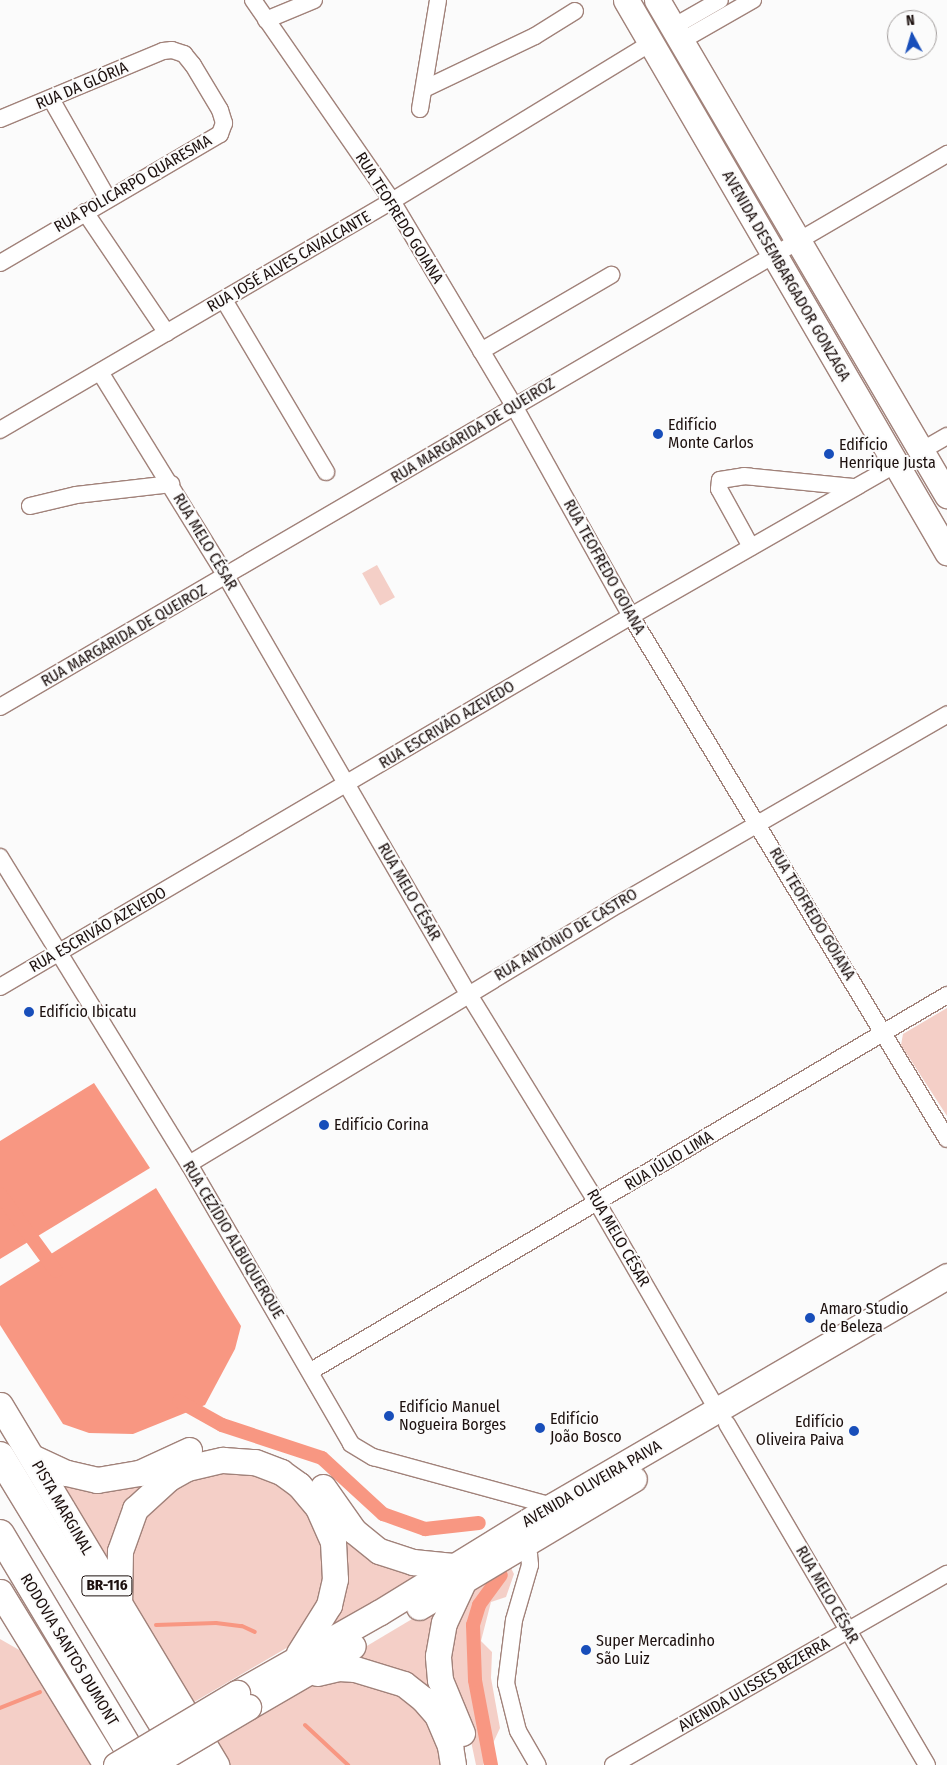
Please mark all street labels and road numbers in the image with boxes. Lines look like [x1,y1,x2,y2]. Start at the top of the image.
street label: RUA DA GLÓRIA [33,58,131,114]
street label: RUA POLICARPO QUARESMA [51,131,215,237]
street label: RUA TEOFREDO GOIANA [351,149,447,287]
street label: AVENIDA DESEMBARGADOR GONZAGA [718,167,854,385]
street label: RUA JOSÉ ALVES CAVALCANTE [204,207,374,317]
street label: RUA MARGARIDA DE QUEIROZ [388,374,558,488]
street label: RUA MELO CÉSAR [169,490,241,594]
street label: RUA TEOFREDO GOIANA [559,496,649,638]
street label: RUA MARGARIDA DE QUEIROZ [38,581,210,691]
street label: RUA ESCRIVÃO AZEVEDO [376,677,518,773]
street label: RUA MELO CÉSAR [373,840,445,944]
street label: RUA TEOFREDO GOIANA [765,844,859,984]
street label: RUA ESCRIVÃO AZEVEDO [26,883,170,977]
street label: RUA ANTÔNIO DE CASTRO [491,885,641,985]
street label: RUA JÚLIO LIMA [621,1127,717,1195]
street label: RUA CEZÍDIO ALBUQUERQUE [178,1158,288,1322]
street label: RUA MELO CÉSAR [582,1186,654,1290]
street label: AVENIDA OLIVEIRA PAIVA [519,1436,665,1532]
street label: PISTA MARGINAL [27,1457,97,1559]
street label: RUA MELO CÉSAR [791,1543,863,1647]
street label: RODOVIA SANTOS DUMONT [16,1570,122,1730]
road number: BR-116 [81,1574,133,1598]
street label: AVENIDA ULISSES BEZERRA [675,1634,833,1736]

